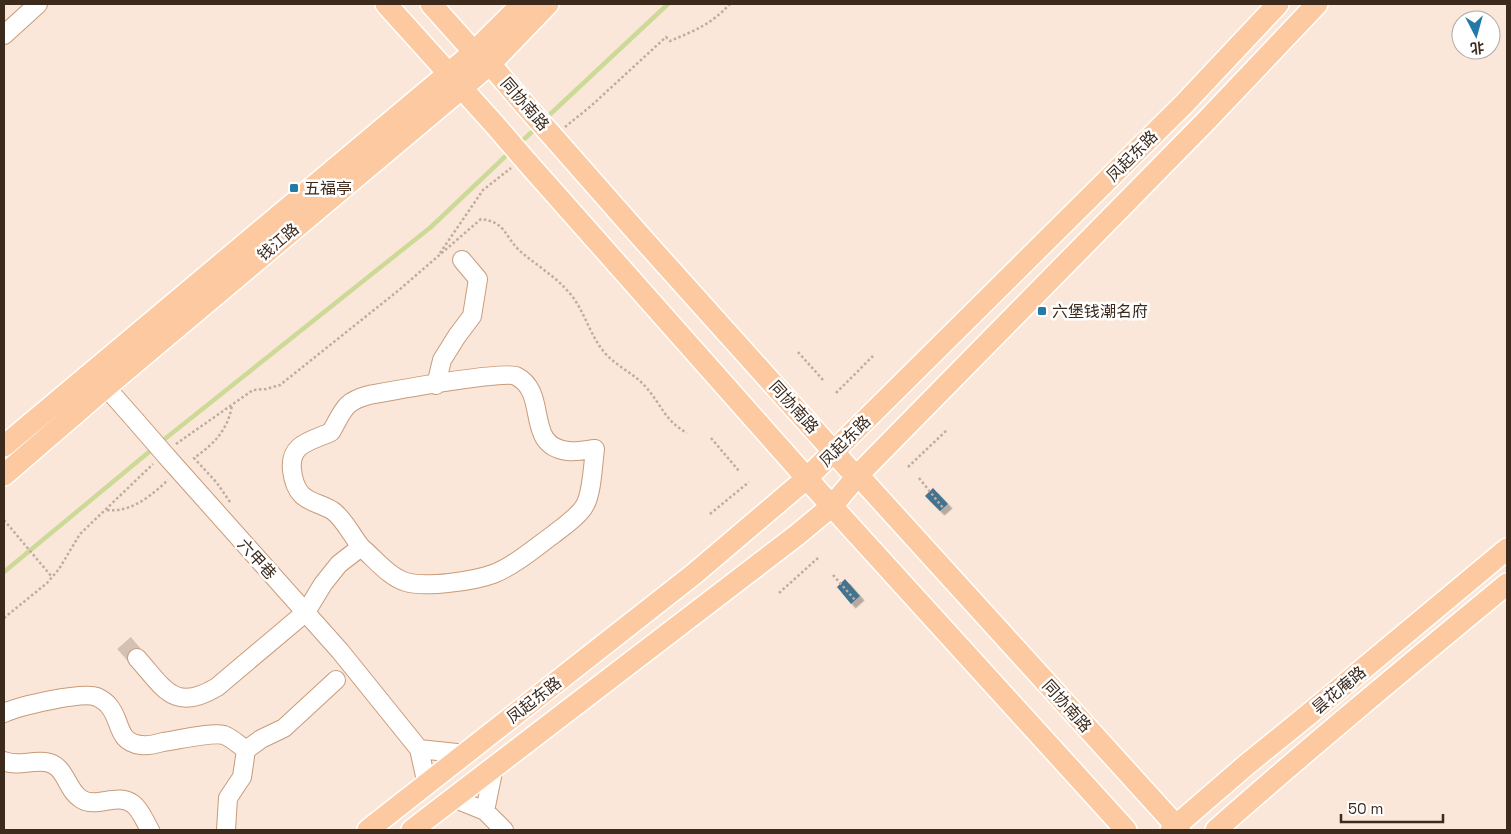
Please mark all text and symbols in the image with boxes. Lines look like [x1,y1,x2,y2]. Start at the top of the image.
north arrow [1451,10,1501,60]
text: 北 [1469,38,1485,58]
street label: 同协南路 [496,73,554,135]
street label: 凤起东路 [1102,126,1162,186]
place label: 五福亭 [304,178,352,199]
marker: 五福亭 [288,182,300,194]
street label: 钱江路 [253,219,303,265]
place label: 六堡钱潮名府 [1052,301,1148,322]
marker: 六堡钱潮名府 [1036,305,1048,317]
street label: 同协南路 [765,376,823,438]
street label: 凤起东路 [815,411,875,471]
street label: 六甲巷 [233,534,281,584]
street label: 昙花庵路 [1308,661,1370,719]
street label: 凤起东路 [502,672,566,728]
street label: 同协南路 [1038,675,1096,737]
scale bar [1341,792,1444,824]
text: 50 m [1348,799,1383,818]

